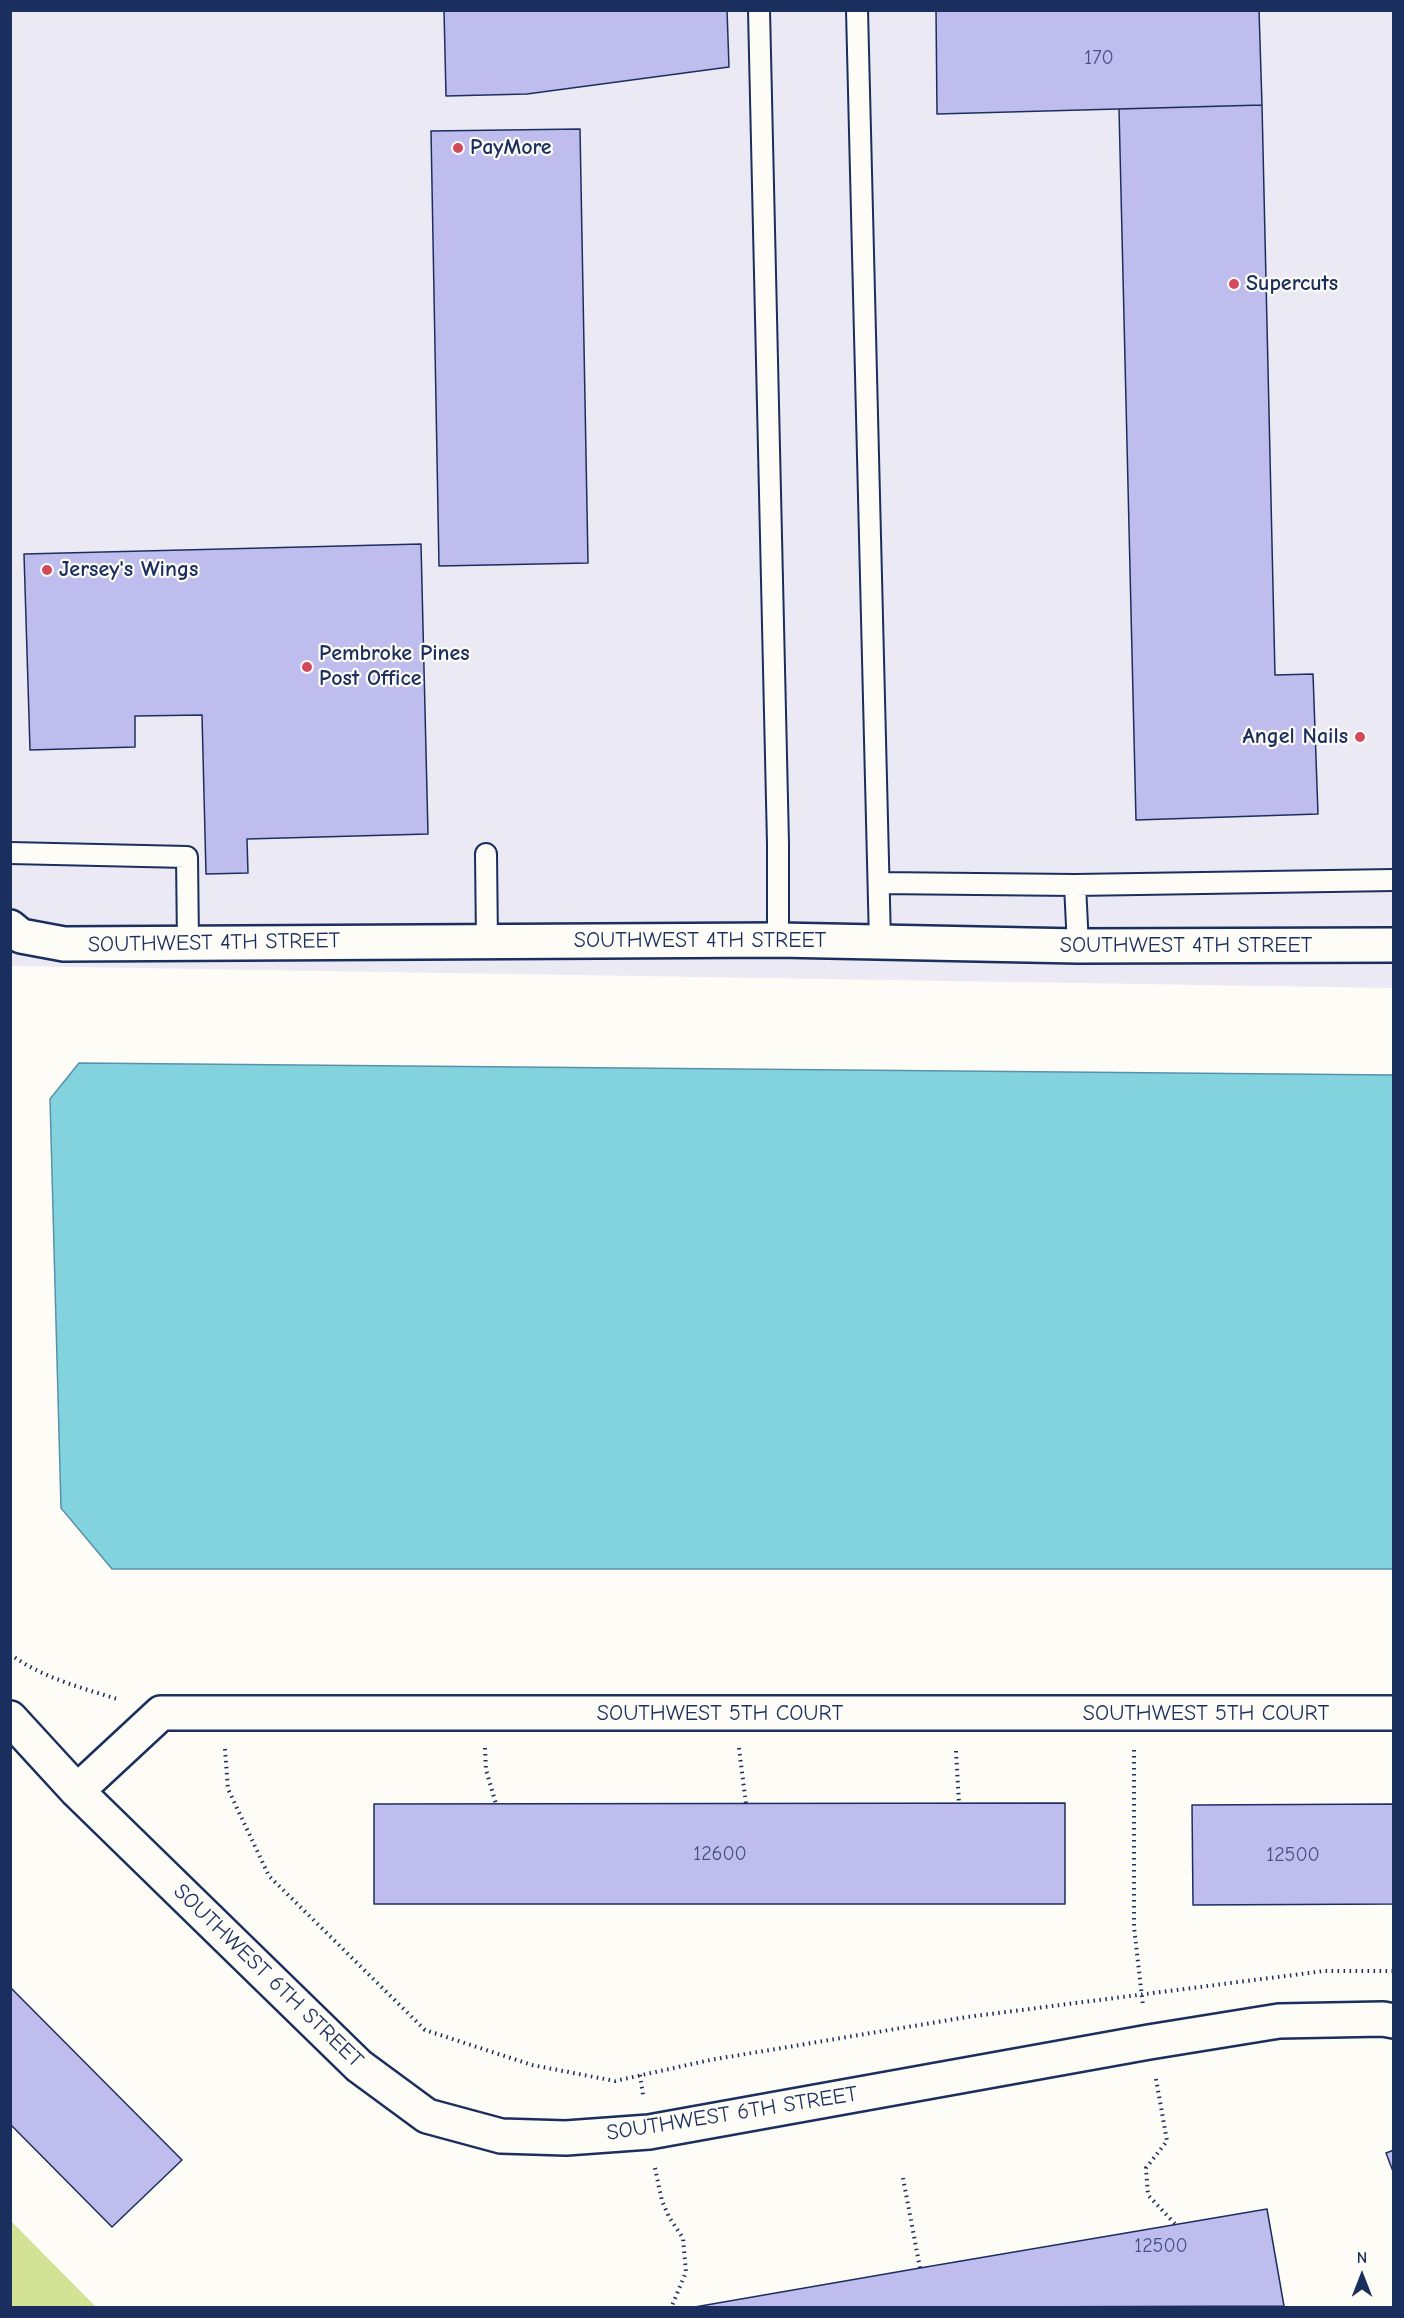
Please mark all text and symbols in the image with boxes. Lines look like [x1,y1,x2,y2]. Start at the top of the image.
house number: 170 [1084,46,1114,70]
place label: PayMore [470,135,552,161]
marker: PayMore [451,141,465,155]
place label: Supercuts [1246,271,1338,297]
marker: Supercuts [1227,277,1241,291]
place label: Jersey's Wings [59,557,198,583]
marker: Jersey's Wings [40,563,54,577]
place label: Pembroke Pines Post Office [319,641,470,692]
marker: Pembroke Pines Post Office [300,660,314,674]
place label: Angel Nails [1243,724,1348,750]
marker: Angel Nails [1353,730,1367,744]
street label: SOUTHWEST 4TH STREET [88,928,340,958]
street label: SOUTHWEST 4TH STREET [574,928,826,954]
street label: SOUTHWEST 4TH STREET [1060,933,1312,959]
street label: SOUTHWEST 5TH COURT [597,1701,843,1727]
street label: SOUTHWEST 5TH COURT [1083,1701,1329,1727]
house number: 12600 [693,1842,747,1866]
house number: 12500 [1266,1843,1320,1867]
street label: SOUTHWEST 6TH STREET [168,1878,368,2074]
street label: SOUTHWEST 6TH STREET [605,2081,859,2147]
house number: 12500 [1134,2234,1188,2258]
north arrow [1332,2246,1392,2306]
text: N [1357,2249,1367,2267]

